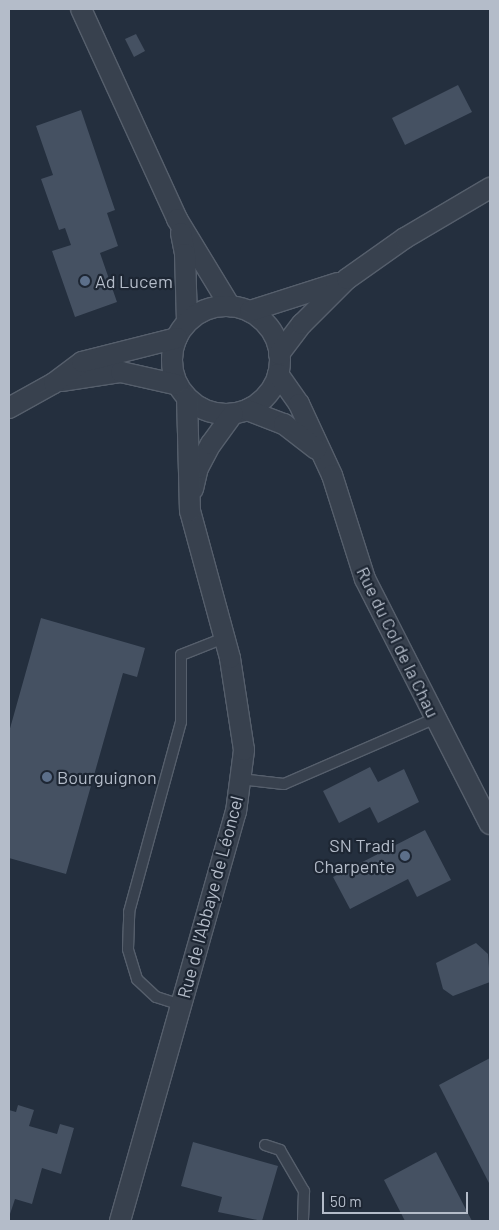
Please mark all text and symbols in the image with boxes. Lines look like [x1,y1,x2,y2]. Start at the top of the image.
place label: Ad Lucem [95,270,173,292]
marker: Ad Lucem [79,275,91,287]
street label: Rue du Col de la Chau [352,563,444,721]
place label: Bourguignon [57,766,157,788]
marker: Bourguignon [41,771,53,783]
street label: Rue de l'Abbaye de Léoncel [173,794,247,1000]
place label: SN Tradi Charpente [314,835,395,878]
marker: SN Tradi Charpente [399,850,411,862]
scale bar [324,1182,470,1214]
text: 50 m [330,1192,362,1210]

